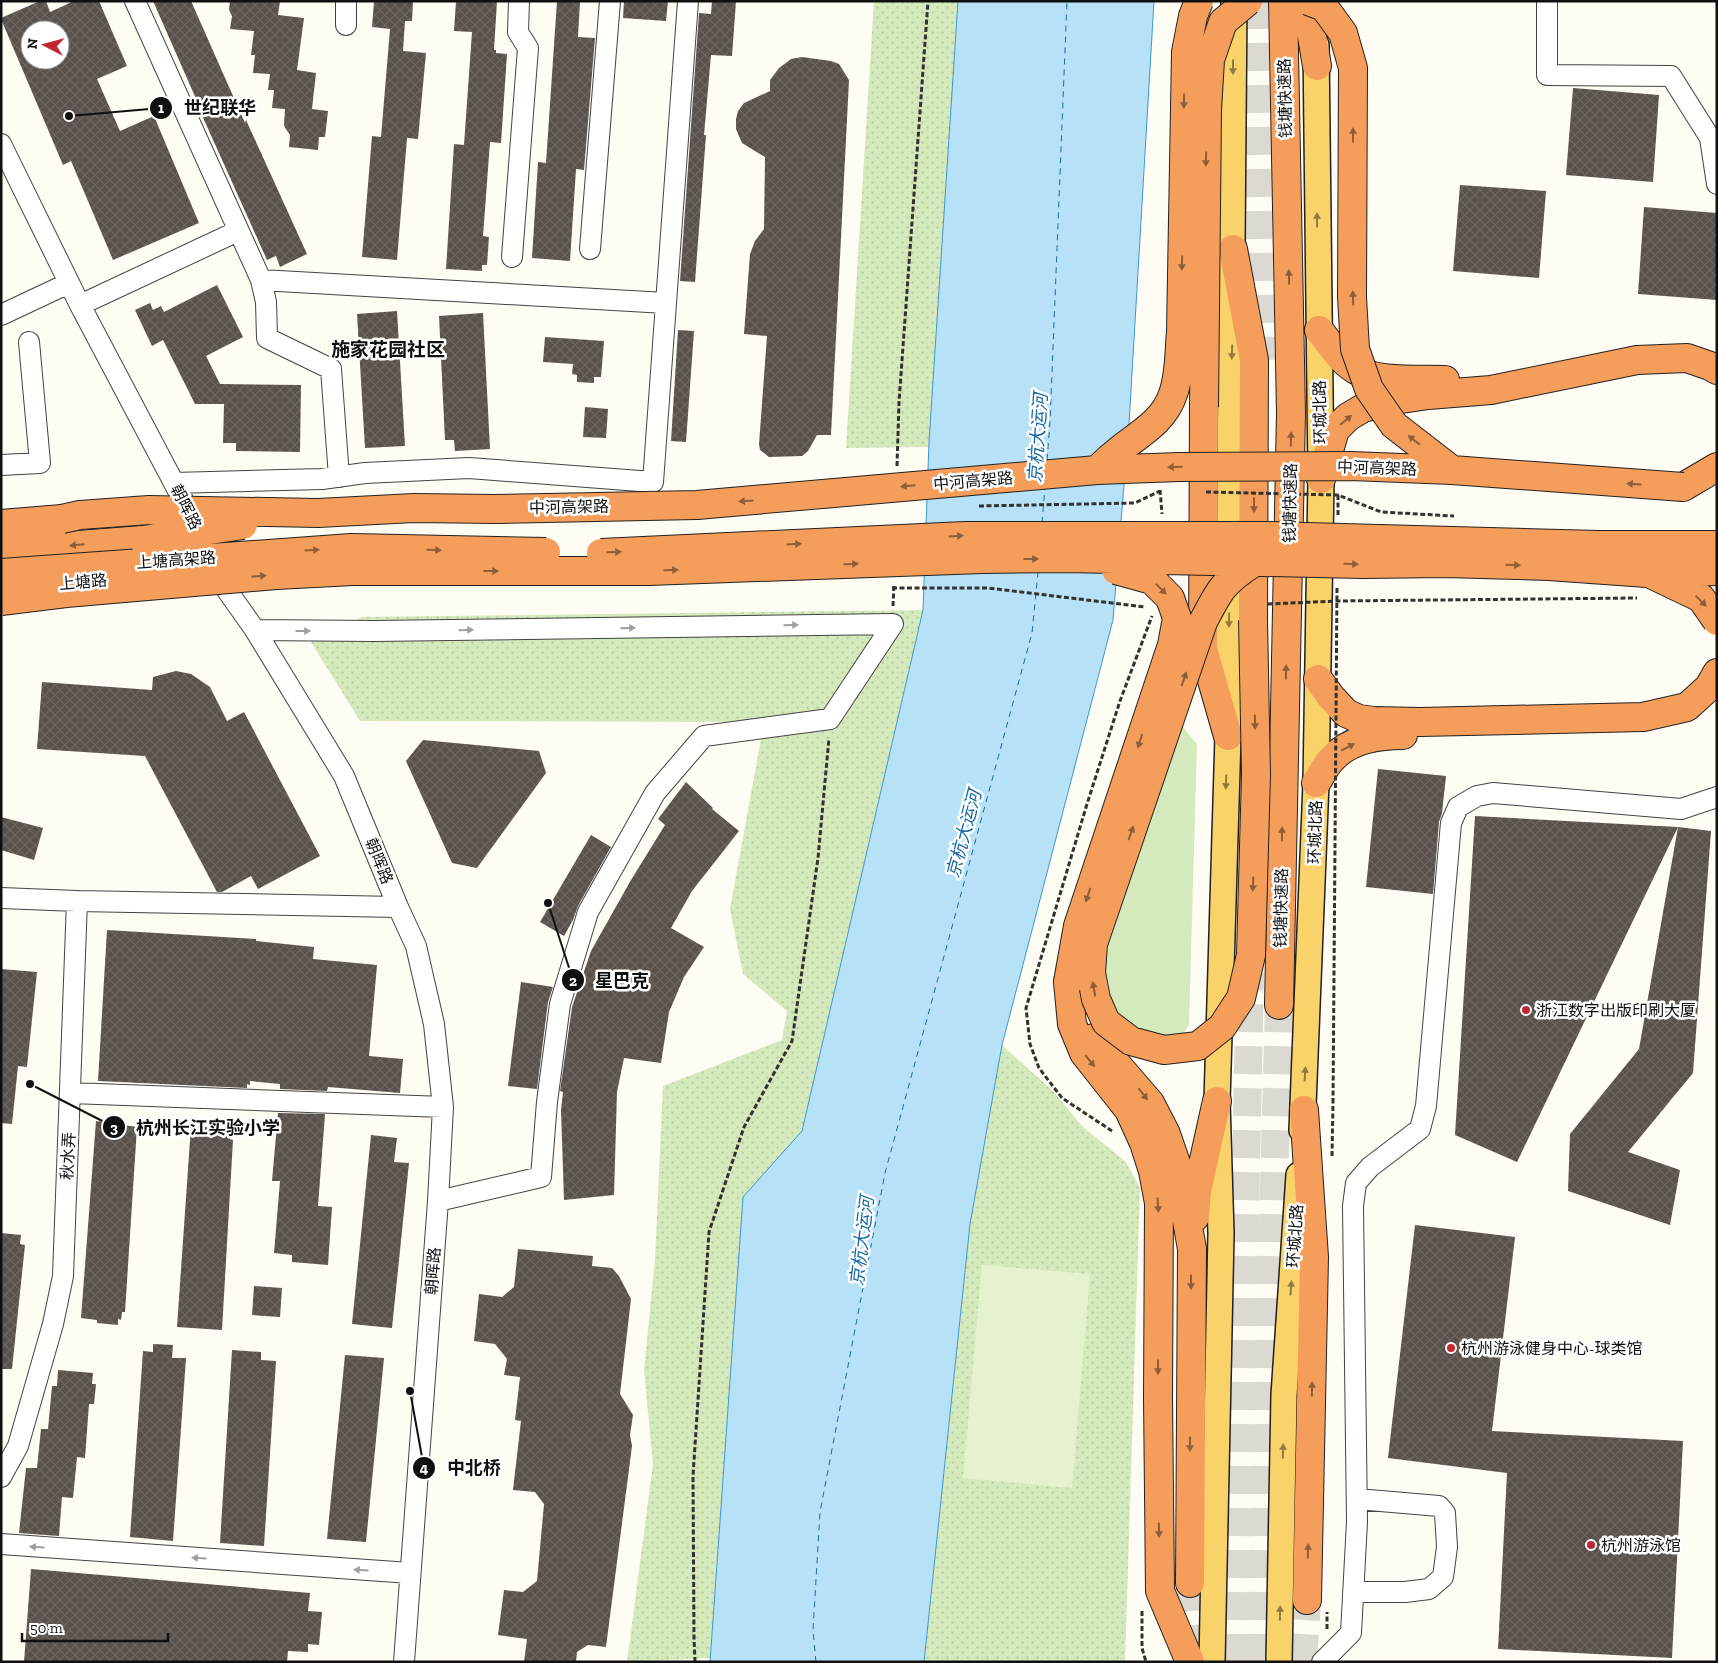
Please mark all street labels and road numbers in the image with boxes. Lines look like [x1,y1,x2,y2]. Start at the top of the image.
street label: 钱塘快速路 [1275,58,1295,138]
street label: 环城北路 [1310,380,1330,444]
street label: 中河高架路 [1337,457,1417,479]
street label: 钱塘快速路 [1280,463,1300,543]
street label: 中河高架路 [932,468,1014,494]
street label: 朝晖路 [167,481,205,533]
street label: 中河高架路 [529,497,609,517]
street label: 上塘高架路 [135,548,217,572]
street label: 上塘路 [58,570,108,594]
street label: 环城北路 [1304,800,1326,864]
street label: 朝晖路 [361,835,397,887]
street label: 钱塘快速路 [1271,868,1291,948]
street label: 秋水弄 [57,1132,79,1180]
street label: 环城北路 [1283,1203,1307,1269]
street label: 朝晖路 [422,1246,444,1296]

